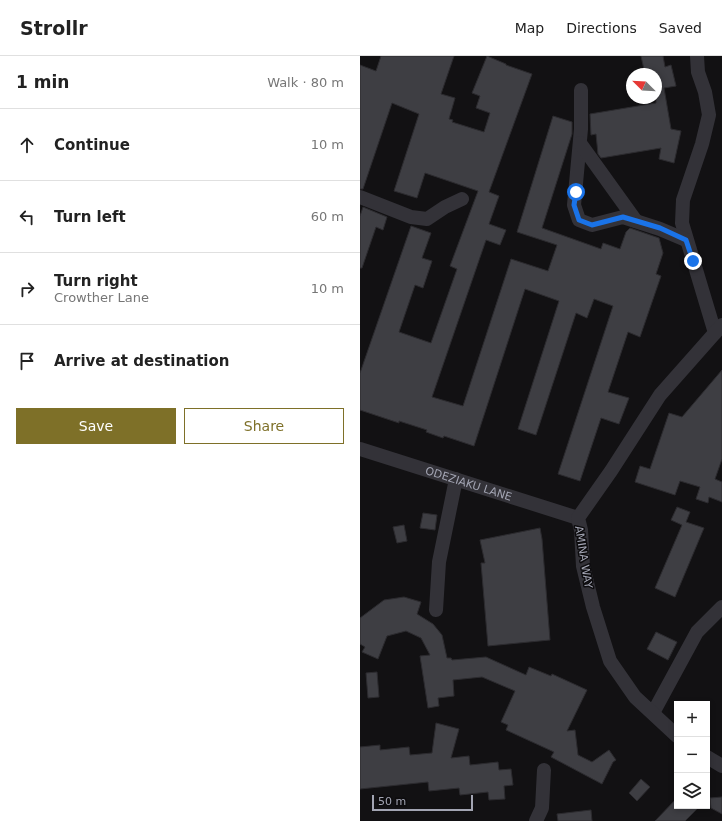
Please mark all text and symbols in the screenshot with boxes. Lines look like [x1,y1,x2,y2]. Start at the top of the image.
text: Strollr [20,17,88,39]
text: Map [515,20,544,36]
text: Directions [566,20,637,36]
text: Saved [659,20,702,36]
north arrow [626,68,662,104]
text: 1 min [16,72,69,92]
text: Walk · 80 m [267,75,344,90]
icon: ahead [16,134,38,156]
text: Continue [54,136,130,154]
text: 10 m [311,137,344,152]
route start [567,183,585,201]
icon: left [16,206,38,228]
text: Turn left [54,208,126,226]
text: 60 m [311,209,344,224]
route end [684,252,702,270]
text: Turn right [54,272,138,290]
icon: right [16,278,38,300]
text: 10 m [311,281,344,296]
text: Crowther Lane [54,290,149,305]
icon: arrive [16,350,38,372]
text: Arrive at destination [54,352,229,370]
button: Save [16,408,176,444]
button: Share [184,408,344,444]
street label: ODEZIAKU LANE [424,464,513,504]
street label: AMINA WAY [572,525,595,590]
map controls [674,701,710,809]
button: + [674,701,710,737]
button: − [674,737,710,773]
button: layers [674,773,710,809]
scale bar [372,793,473,812]
text: 50 m [378,795,406,808]

